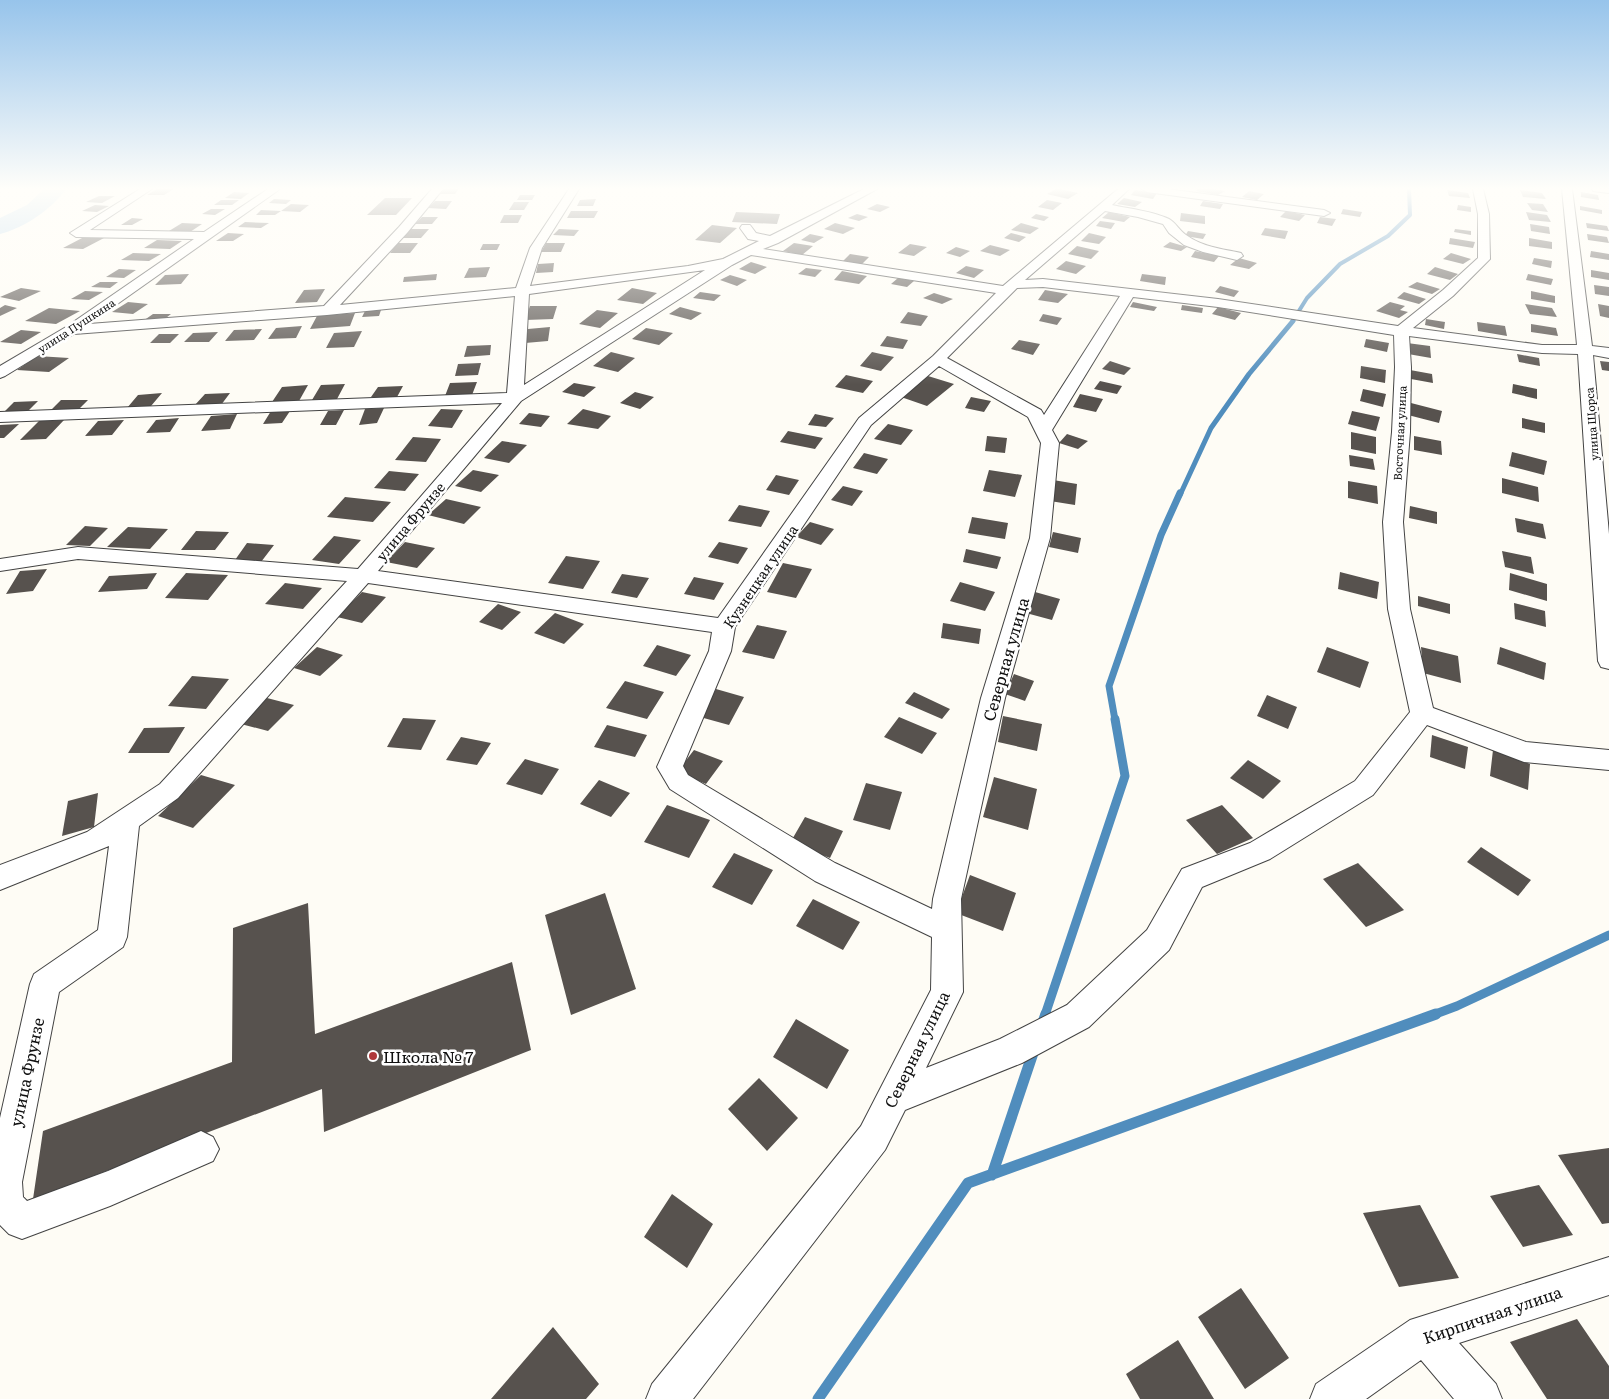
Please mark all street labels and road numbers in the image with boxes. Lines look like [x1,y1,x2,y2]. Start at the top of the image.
street label: улица Пушкина [34,294,118,356]
street label: Восточная улица [1389,385,1409,481]
street label: улица Щорса [1580,387,1602,461]
street label: улица Фрунзе [371,477,449,565]
street label: Кузнецкая улица [718,520,802,632]
street label: Северная улица [976,594,1034,724]
street label: Северная улица [877,986,955,1112]
street label: улица Фрунзе [3,1015,49,1129]
street label: Кирпичная улица [1419,1279,1565,1349]

